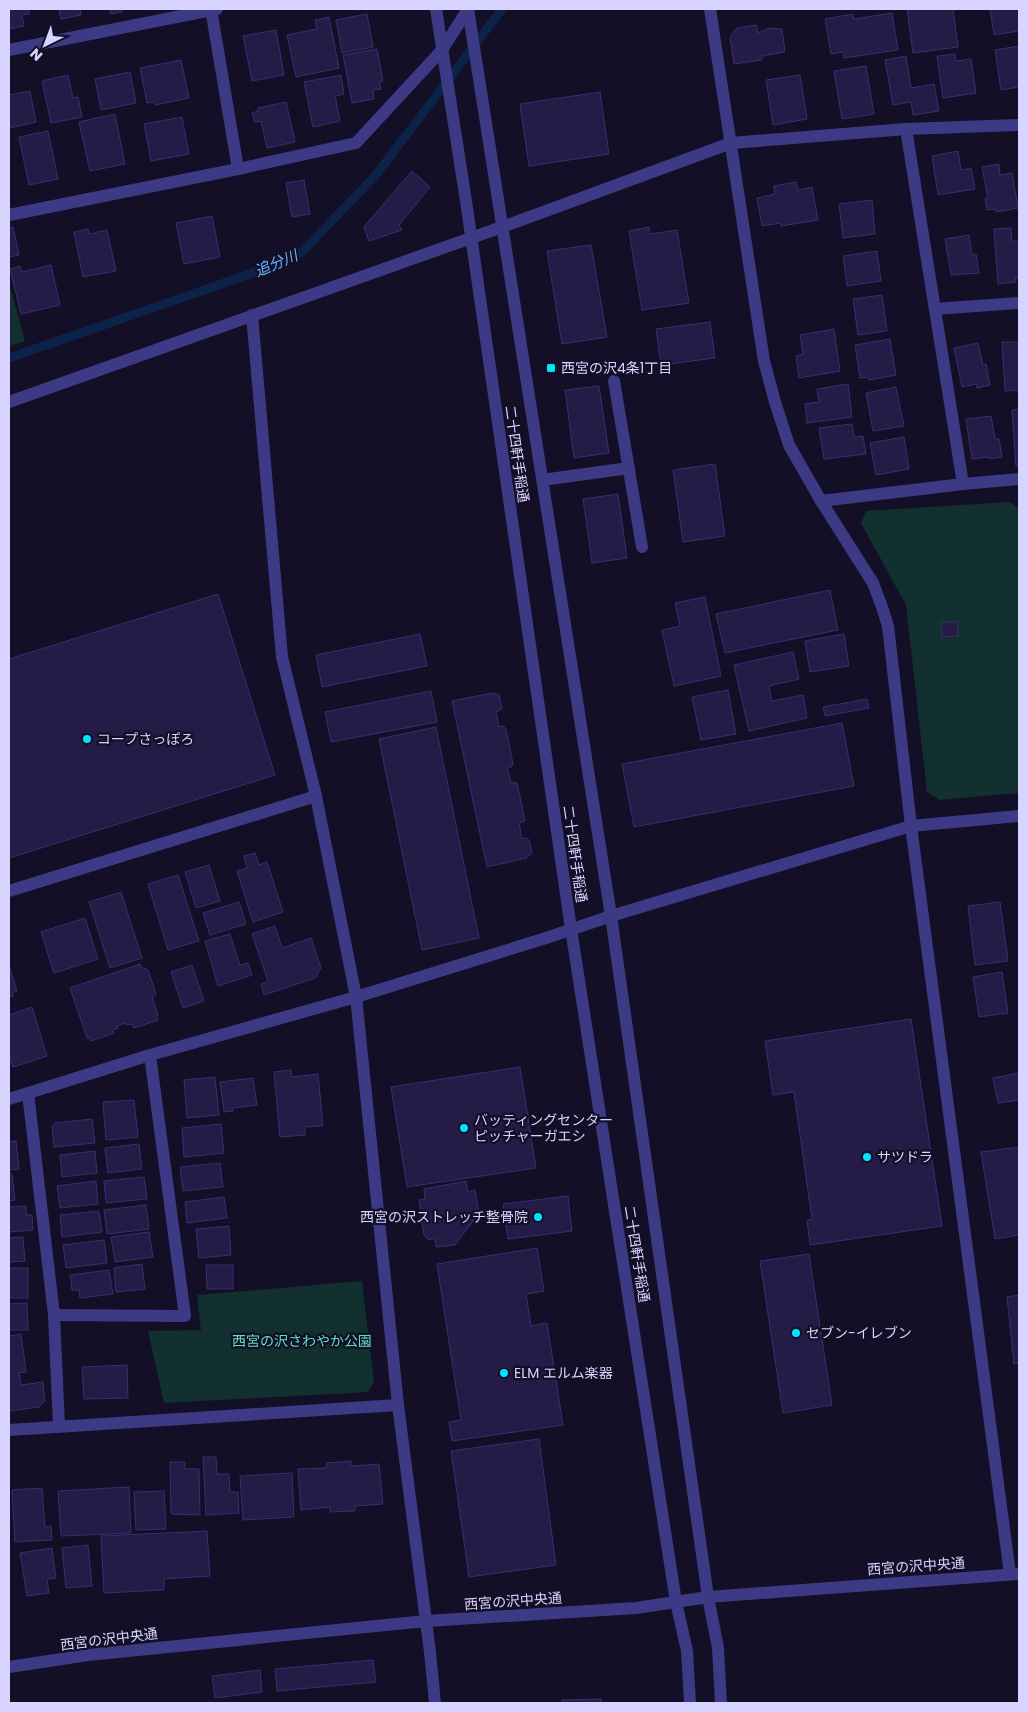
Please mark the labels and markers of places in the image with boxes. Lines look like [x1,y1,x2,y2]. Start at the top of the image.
place label: 西宮の沢4条1丁目 [561,358,672,378]
marker: 西宮の沢4条1丁目 [545,362,557,374]
place label: コープさっぽろ [97,729,194,749]
marker: コープさっぽろ [81,733,93,745]
place label: バッティングセンター ピッチャーガエシ [474,1110,613,1146]
marker: バッティングセンター ピッチャーガエシ [458,1122,470,1134]
place label: サツドラ [877,1147,933,1167]
marker: サツドラ [861,1151,873,1163]
place label: 西宮の沢ストレッチ整骨院 [360,1207,528,1227]
marker: 西宮の沢ストレッチ整骨院 [532,1211,544,1223]
place label: セブン-イレブン [806,1323,912,1343]
marker: セブン-イレブン [790,1327,802,1339]
place label: ELM エルム楽器 [514,1363,613,1383]
marker: ELM エルム楽器 [498,1367,510,1379]

